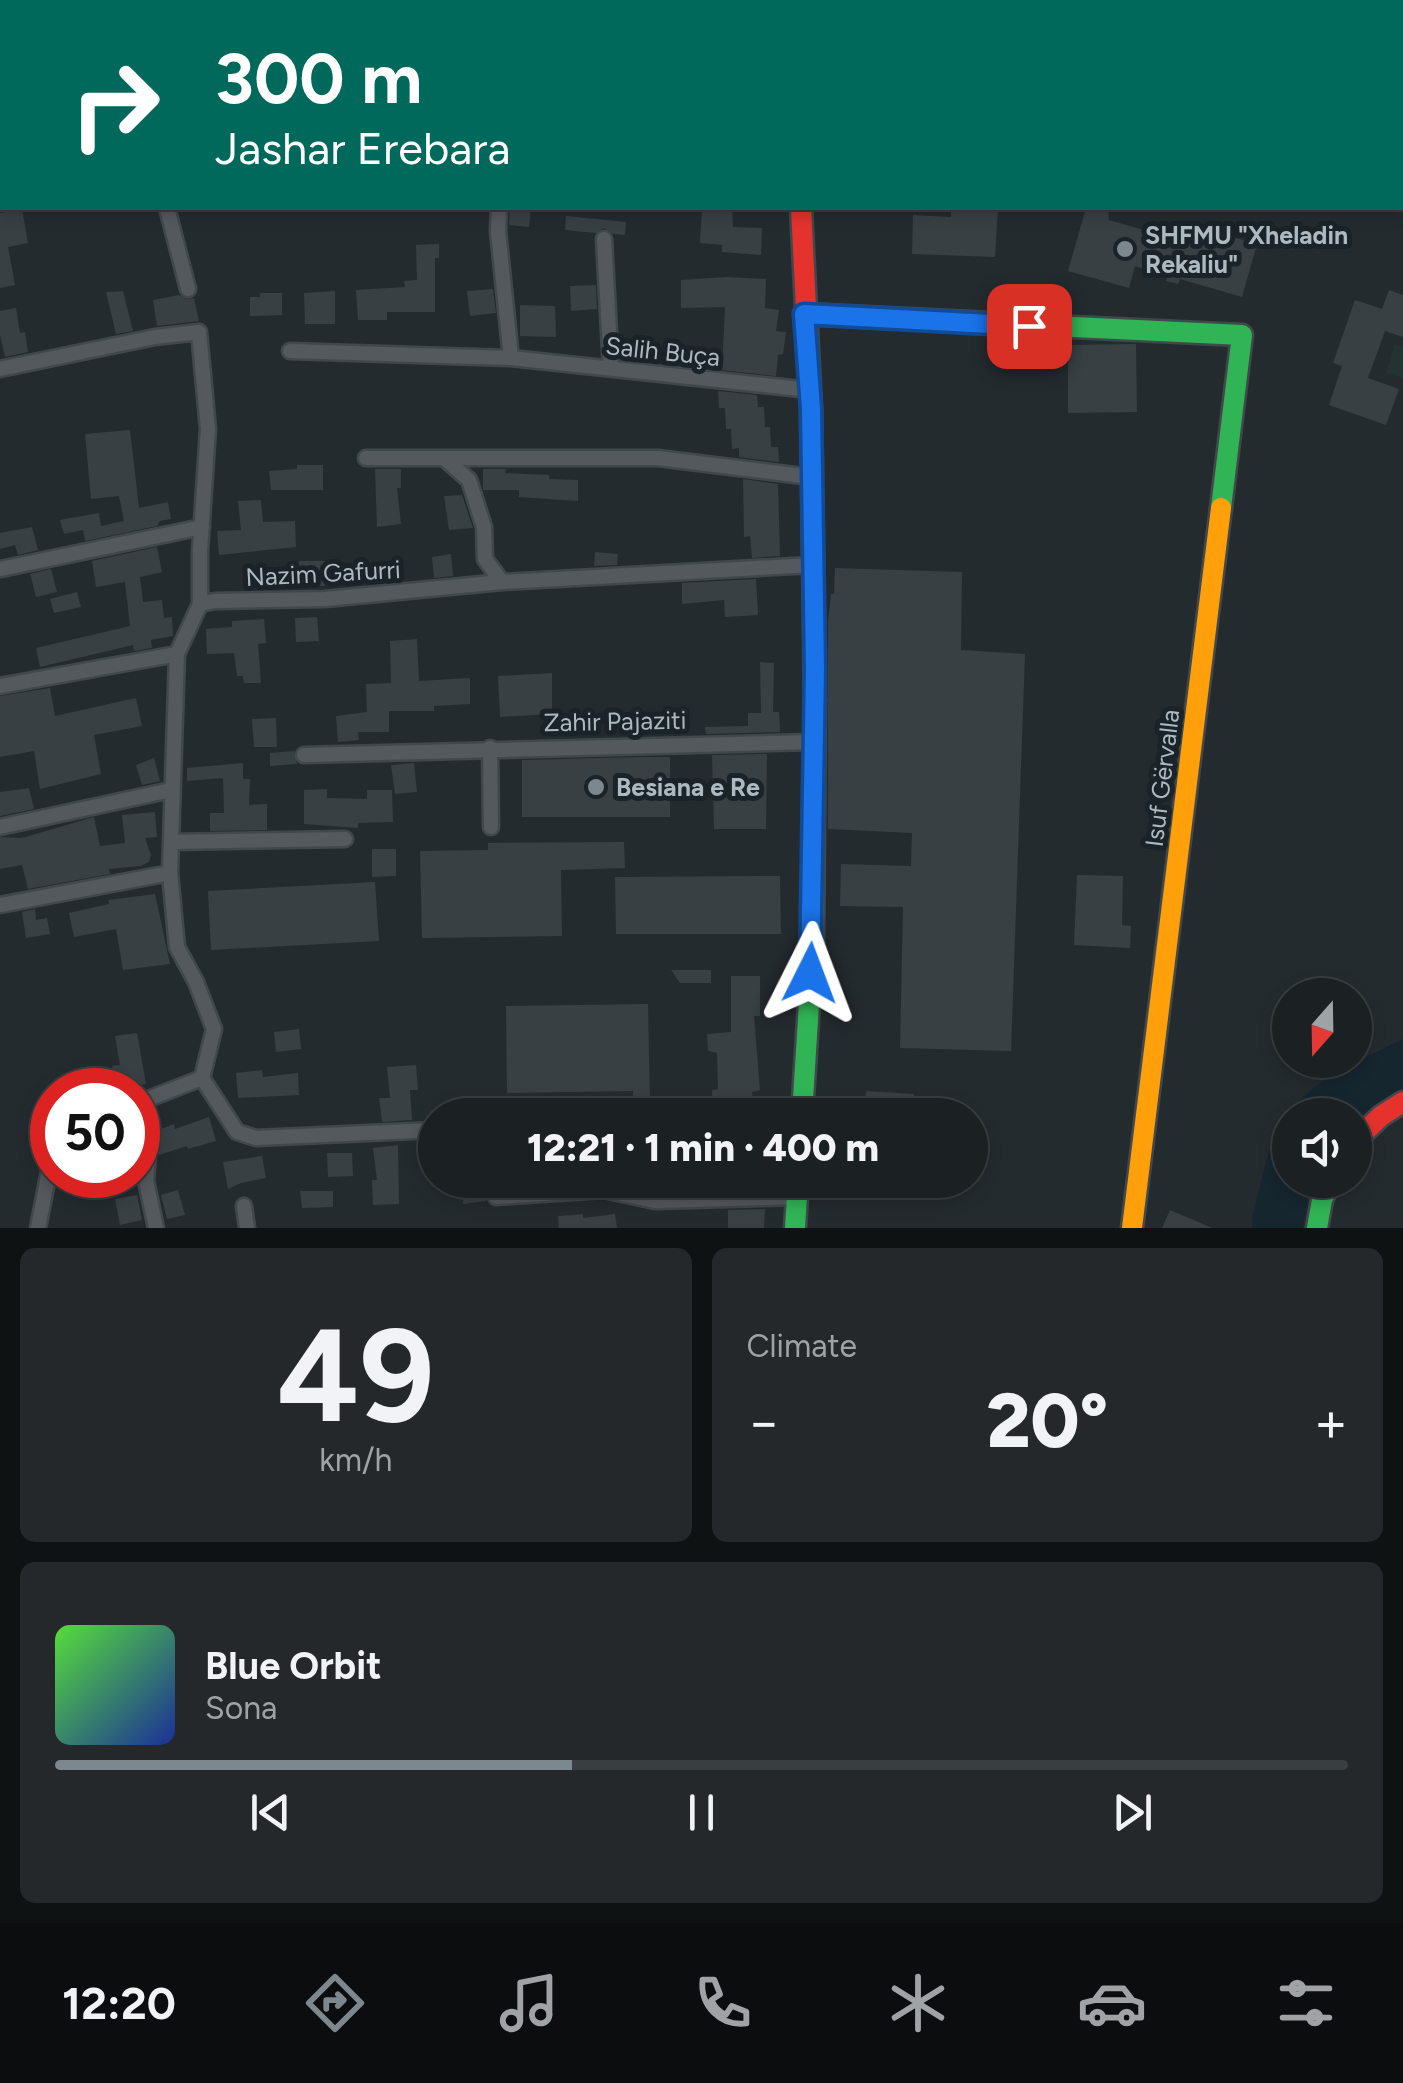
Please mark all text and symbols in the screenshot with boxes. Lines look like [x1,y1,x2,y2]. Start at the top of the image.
text: 300 m [215,36,422,121]
icon: right [50,40,180,170]
text: Jashar Erebara [215,121,510,175]
place label: SHFMU "Xheladin Rekaliu" [1145,220,1348,279]
marker: SHFMU "Xheladin Rekaliu" [1114,238,1136,260]
pin [987,284,1072,369]
icon: arrive [1002,299,1057,354]
street label: Salih Buça [604,330,722,372]
street label: Nazim Gafurri [245,554,401,592]
street label: Zahir Pajaziti [543,705,687,737]
street label: Isuf Gërvalla [1139,708,1185,848]
place label: Besiana e Re [616,772,760,802]
marker: Besiana e Re [585,776,607,798]
position arrow [758,921,862,1025]
north arrow [1272,978,1372,1078]
map controls [1272,978,1372,1198]
speed limit sign: 50 [30,1068,160,1198]
button: sound [1272,1098,1372,1198]
text: 12:21 · 1 min · 400 m [527,1125,879,1171]
text: 49 [277,1298,435,1454]
text: Climate [747,1327,857,1365]
text: 20° [986,1376,1108,1466]
text: − [747,1389,781,1455]
text: + [1314,1389,1348,1455]
text: km/h [319,1441,392,1479]
text: Blue Orbit [205,1643,381,1689]
text: Sona [205,1689,277,1727]
icon: previous [243,1785,298,1840]
icon: pause [674,1785,729,1840]
icon: next [1105,1785,1160,1840]
icon: directions [300,1968,370,2038]
icon: music [494,1968,564,2038]
icon: phone [688,1968,758,2038]
icon: climate [883,1968,953,2038]
icon: car [1077,1968,1147,2038]
icon: filters [1271,1968,1341,2038]
text: 12:20 [62,1976,176,2030]

